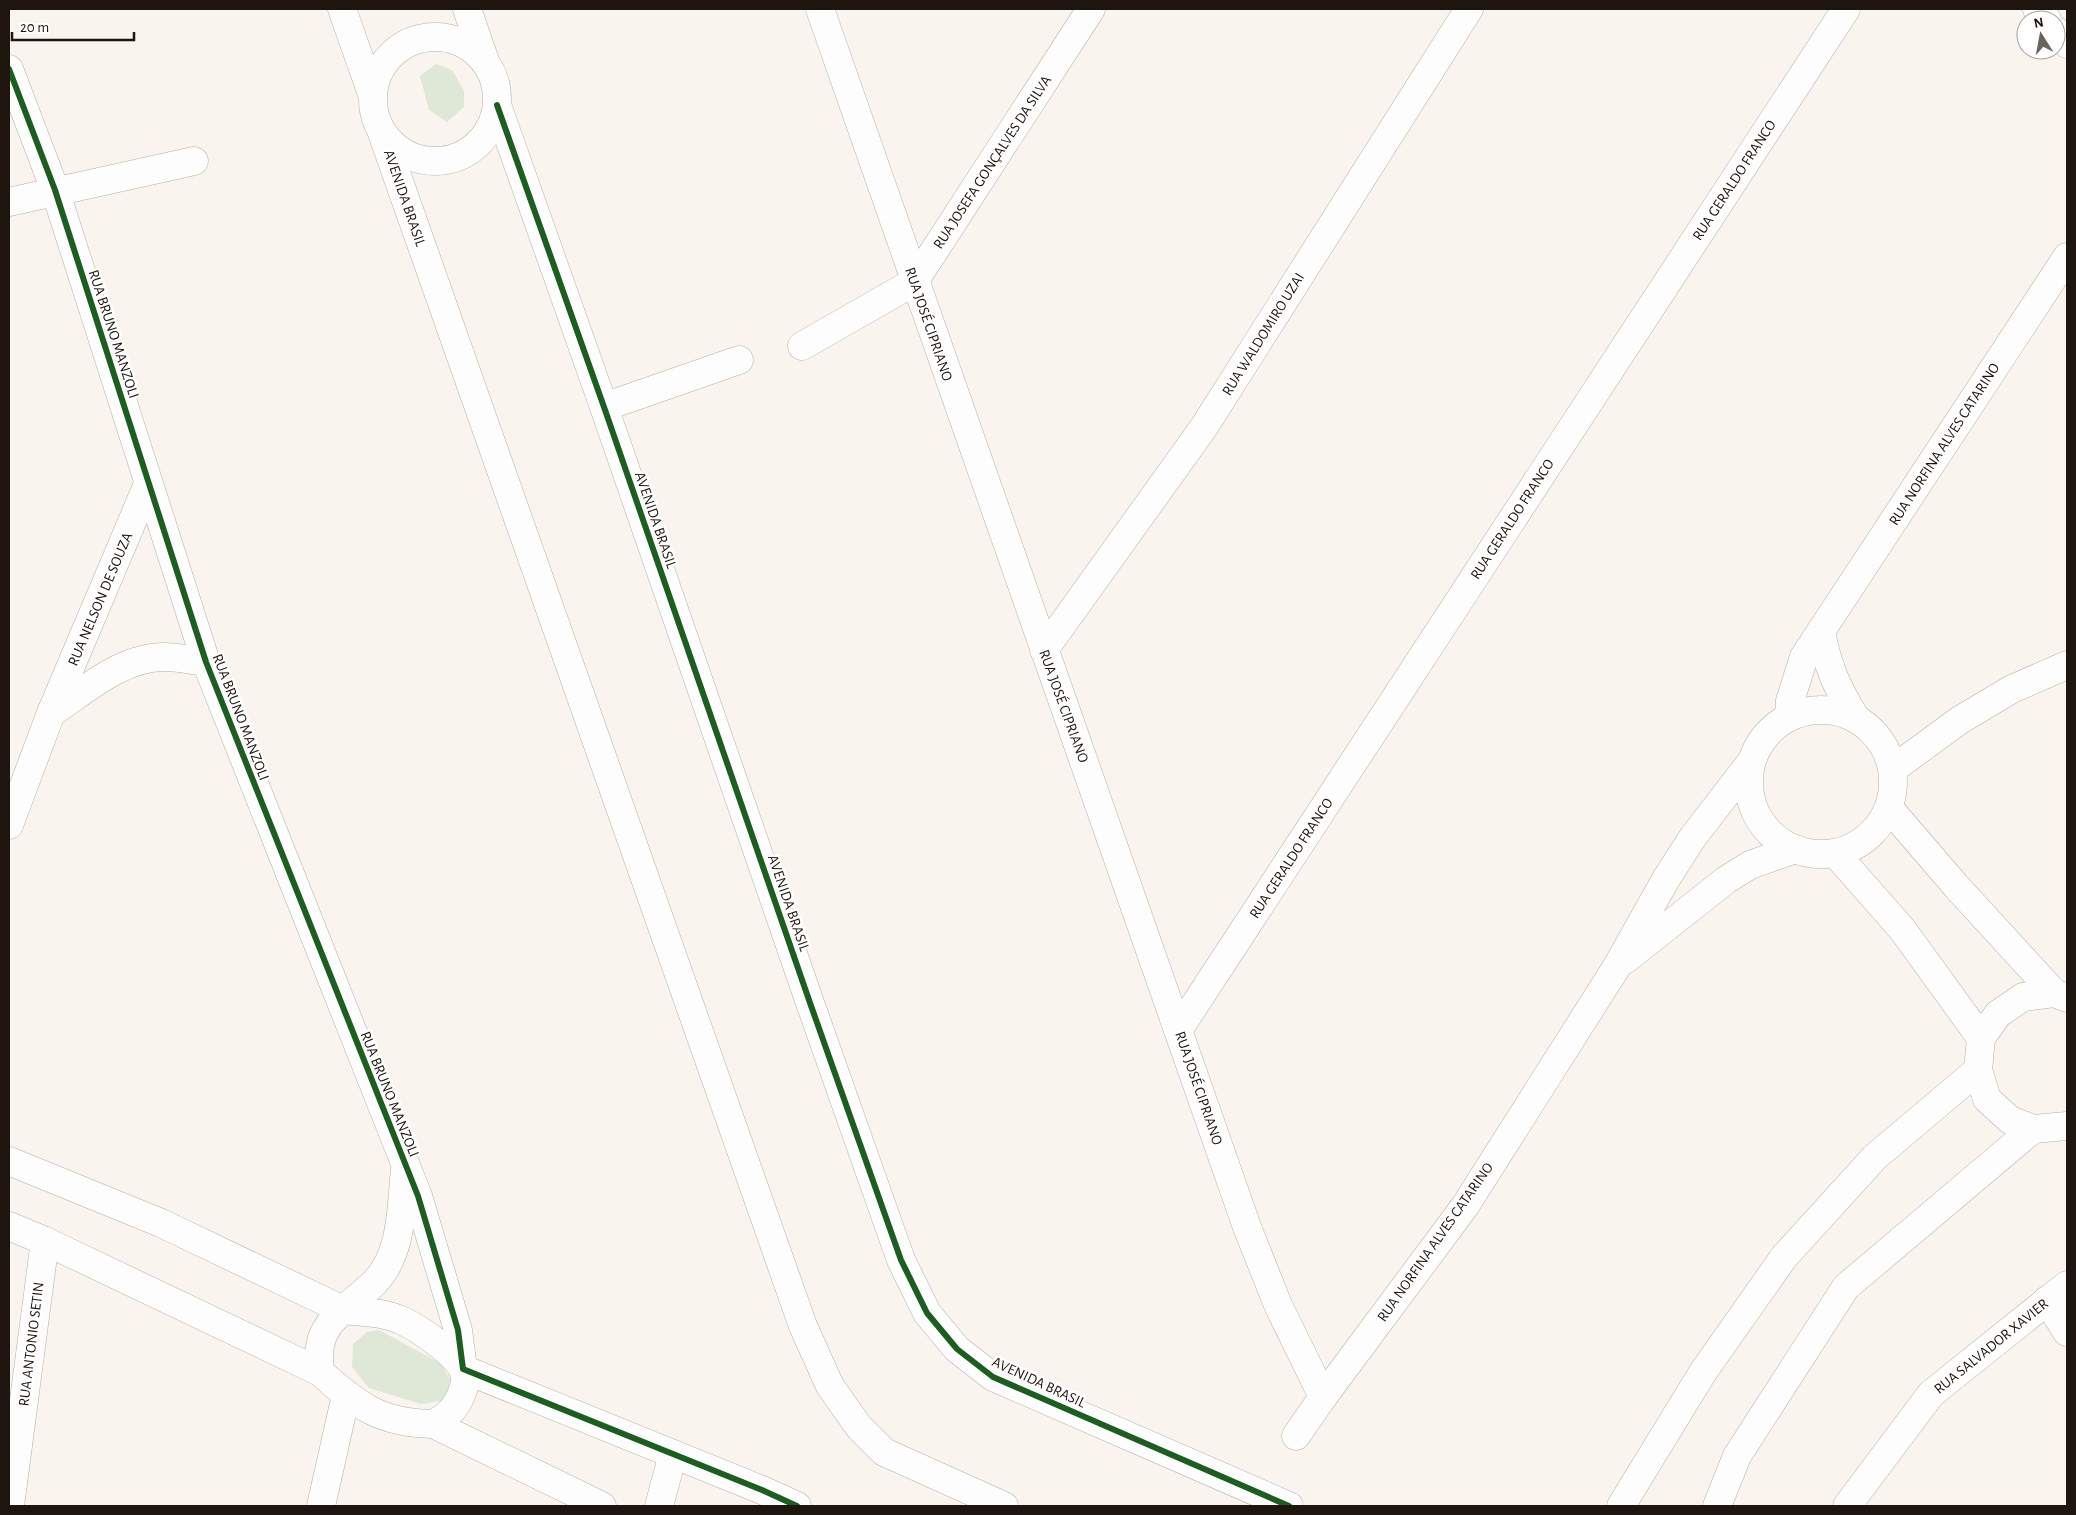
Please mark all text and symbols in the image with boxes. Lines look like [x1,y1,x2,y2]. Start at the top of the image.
scale bar [12,10,135,42]
north arrow [2016,10,2066,60]
text: N [2033,15,2045,31]
text: 20 m [20,20,49,35]
street label: RUA JOSEFA GONÇALVES DA SILVA [931,73,1054,252]
street label: RUA GERALDO FRANCO [1690,117,1779,243]
street label: AVENIDA BRASIL [381,148,428,249]
street label: RUA JOSÉ CIPRIANO [902,265,957,383]
street label: RUA BRUNO MANZOLI [86,268,141,400]
street label: RUA WALDOMIRO UZAI [1220,270,1307,398]
street label: RUA NORFINA ALVES CATARINO [1886,360,2002,528]
street label: RUA GERALDO FRANCO [1468,456,1557,582]
street label: AVENIDA BRASIL [632,470,679,571]
street label: RUA NELSON DE SOUZA [66,530,135,668]
street label: RUA JOSÉ CIPRIANO [1036,647,1093,765]
street label: RUA BRUNO MANZOLI [209,652,272,783]
street label: RUA GERALDO FRANCO [1247,795,1336,921]
street label: AVENIDA BRASIL [765,853,812,954]
street label: RUA BRUNO MANZOLI [357,1029,422,1159]
street label: RUA JOSÉ CIPRIANO [1172,1029,1227,1147]
street label: RUA NORFINA ALVES CATARINO [1375,1160,1496,1324]
street label: RUA ANTONIO SETIN [16,1281,47,1407]
street label: RUA SALVADOR XAVIER [1932,1296,2051,1397]
street label: AVENIDA BRASIL [990,1354,1089,1411]

